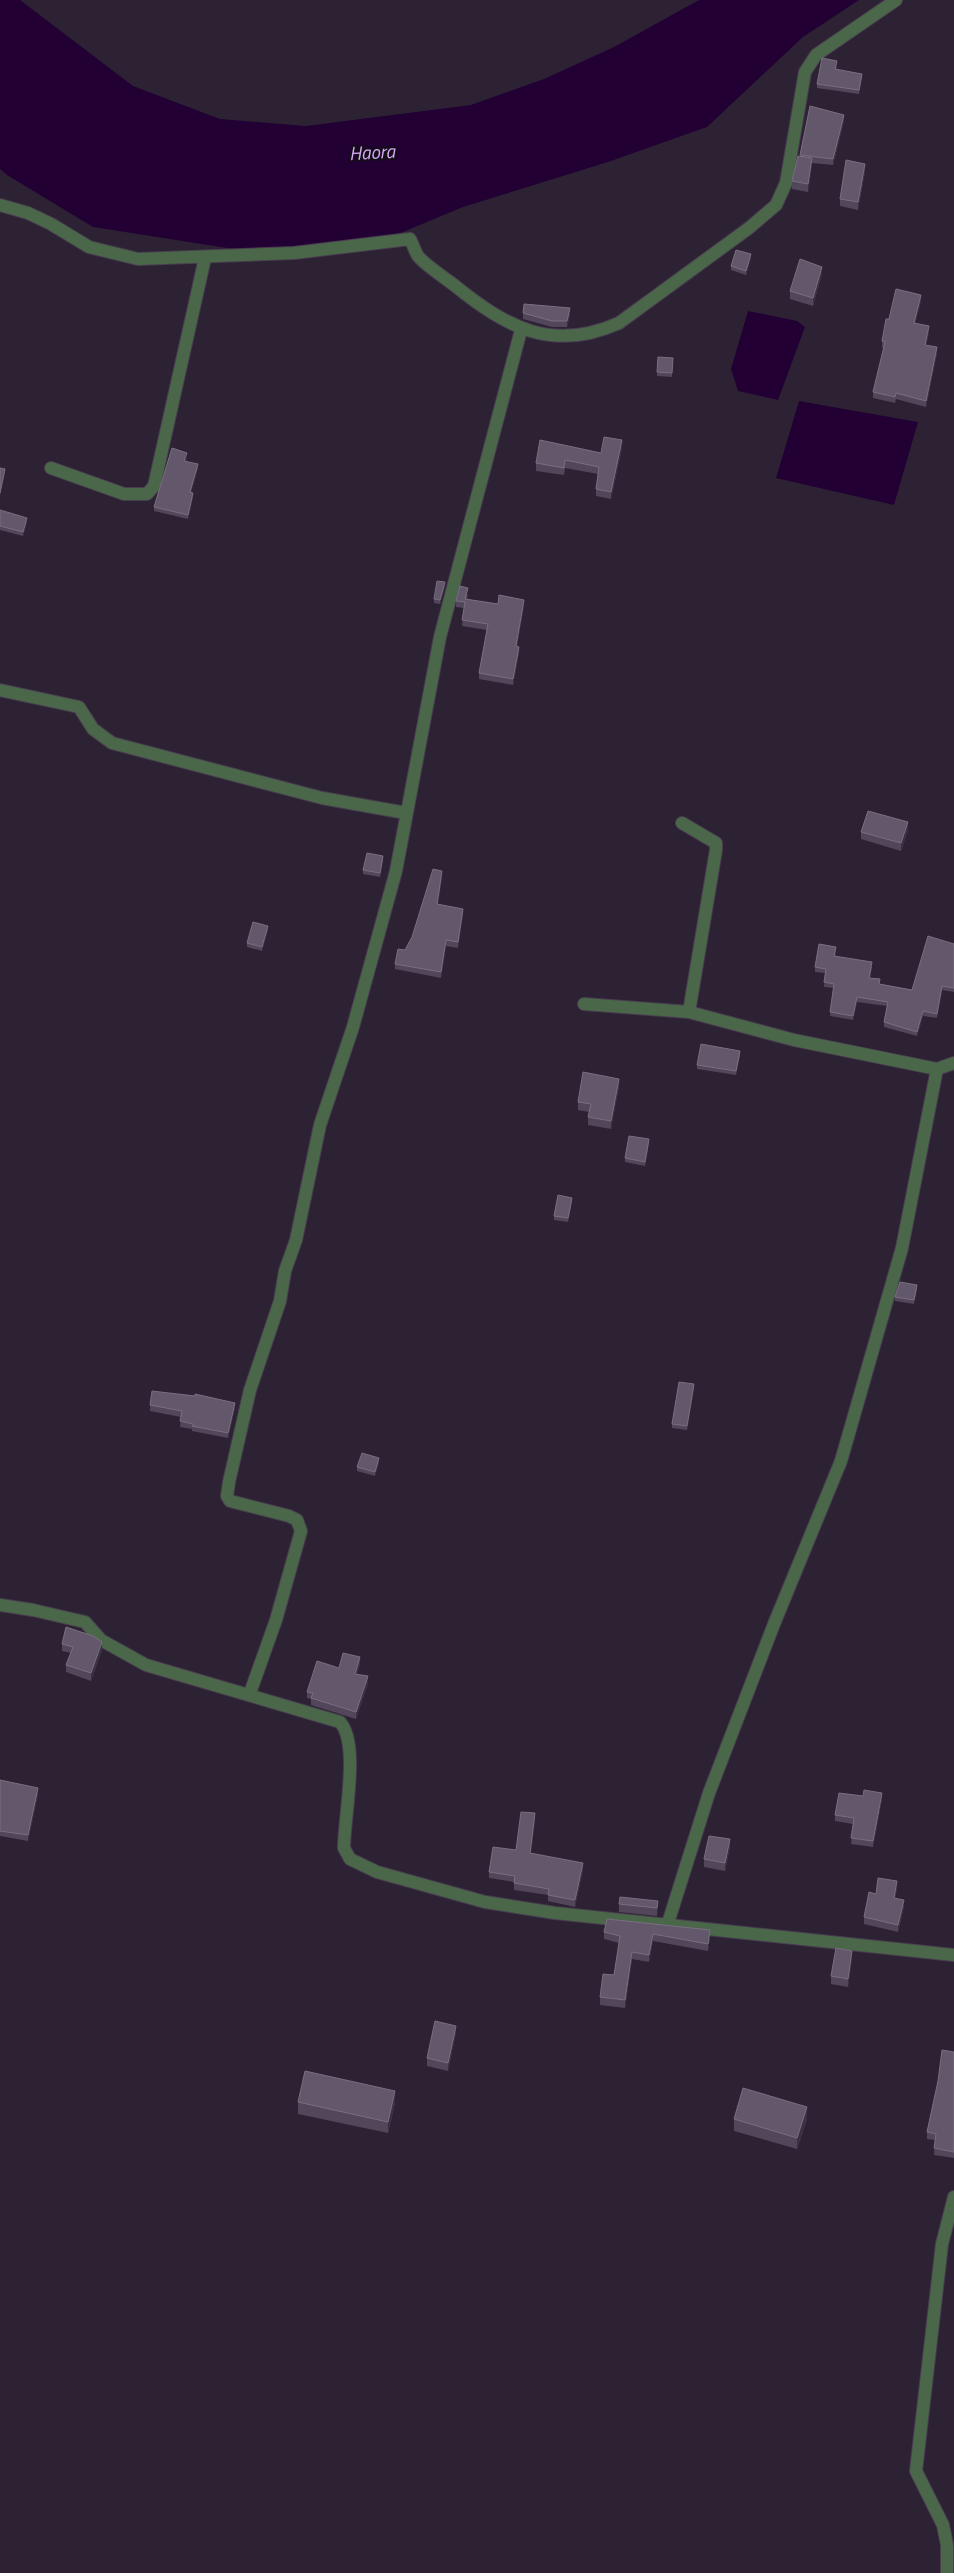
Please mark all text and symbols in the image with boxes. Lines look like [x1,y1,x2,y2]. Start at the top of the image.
water label: Haora [348,136,397,167]

